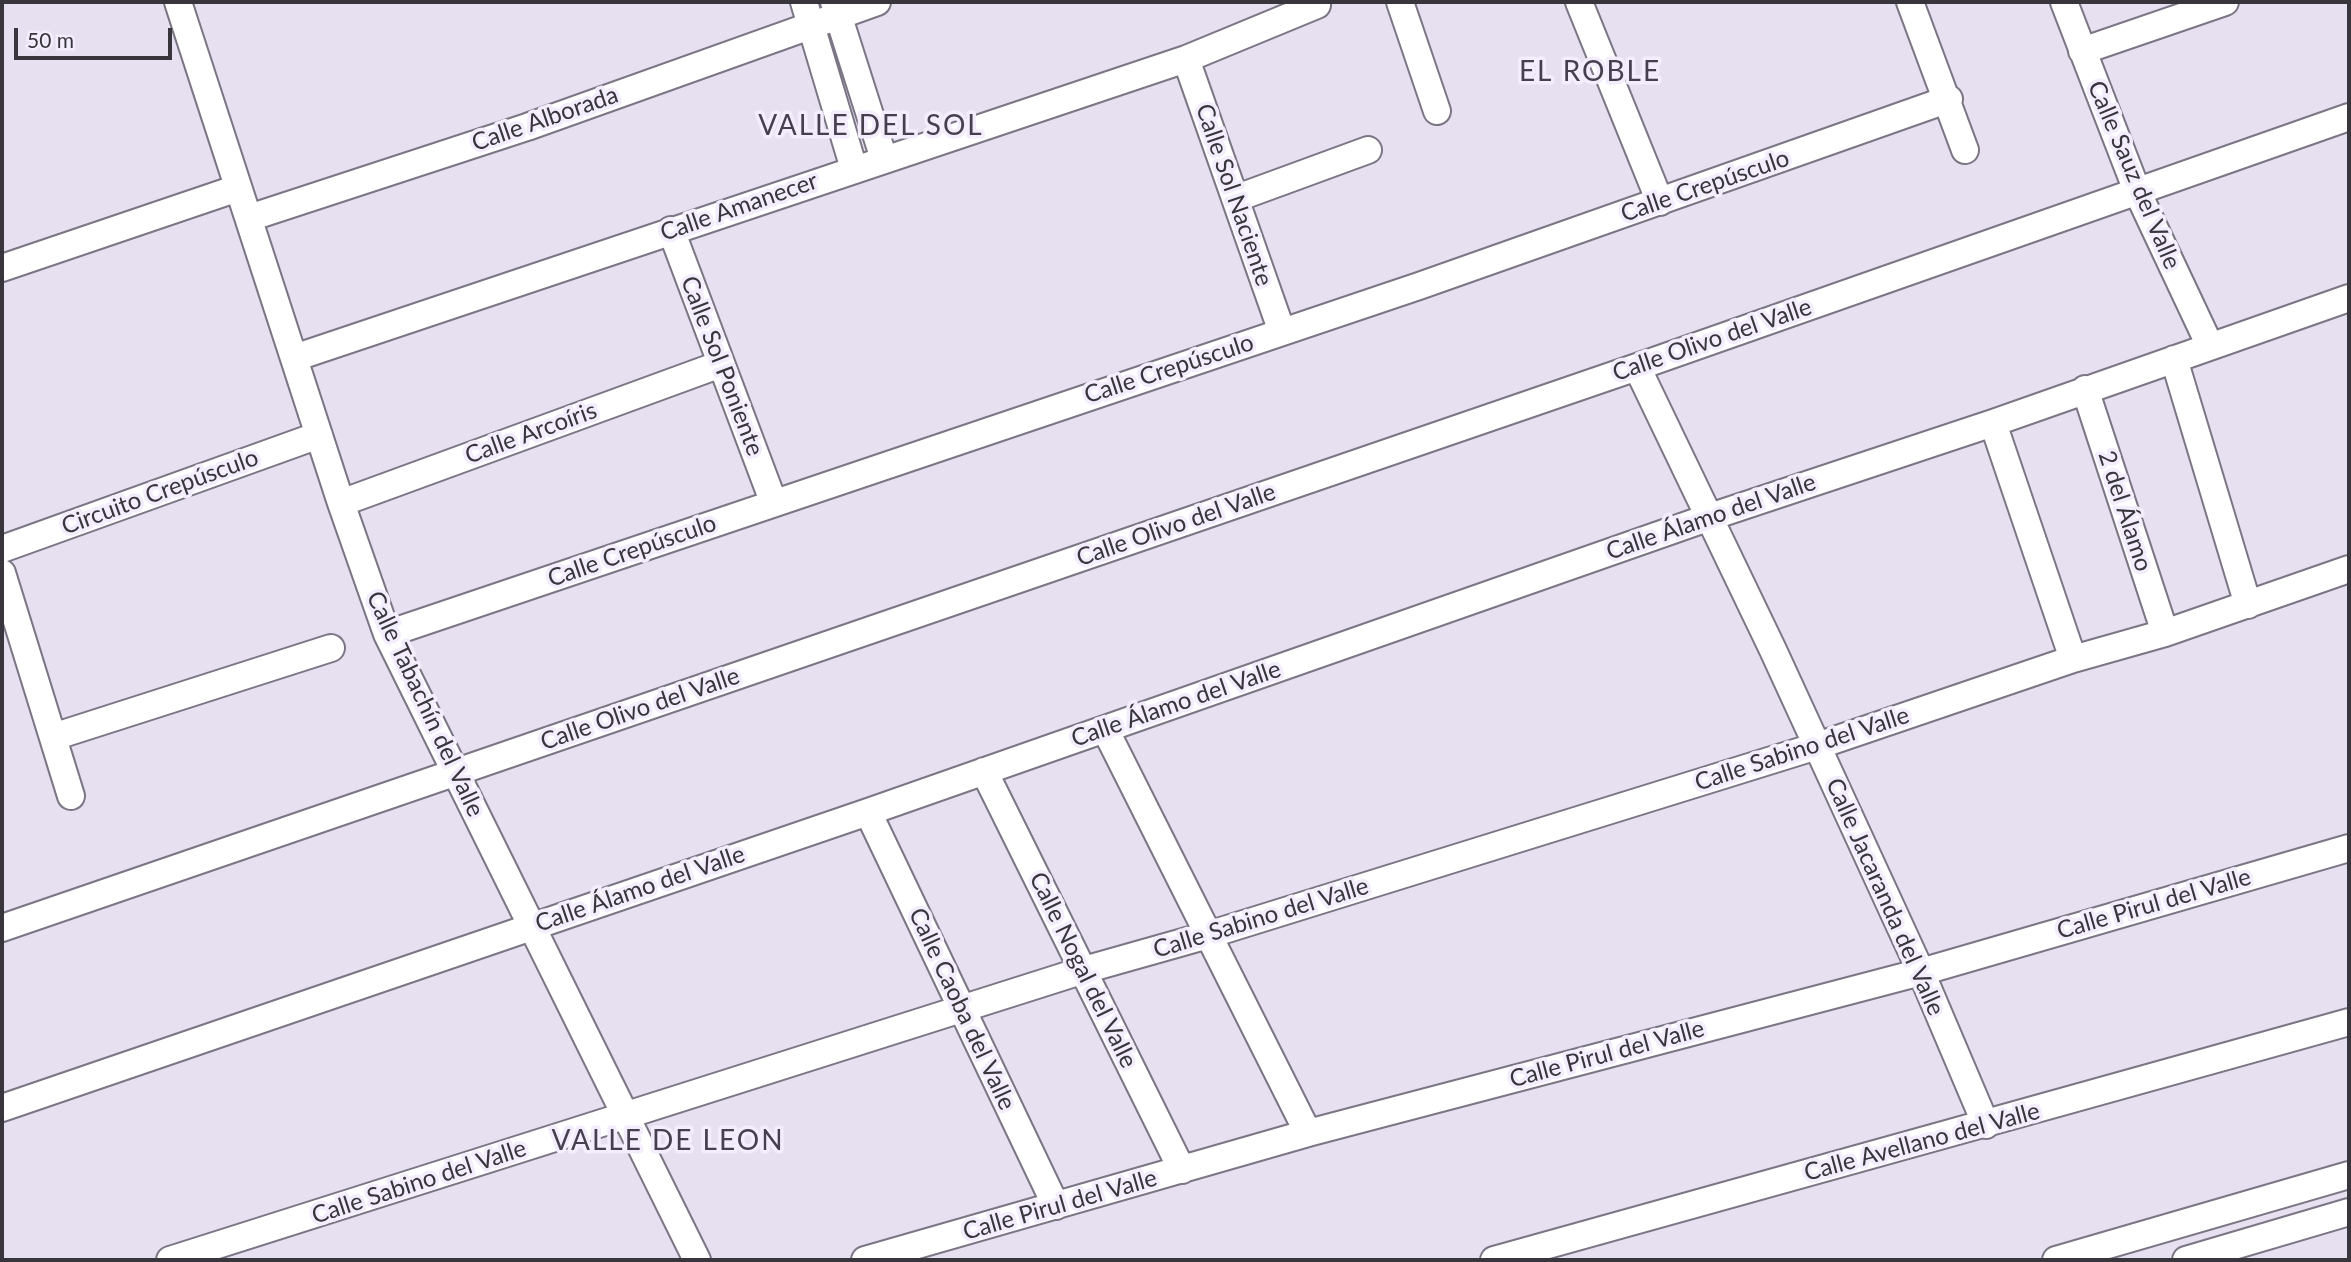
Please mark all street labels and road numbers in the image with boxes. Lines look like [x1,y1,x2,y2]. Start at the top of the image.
street label: Calle Sauz del Valle [2081,77,2187,273]
street label: Calle Alborada [468,81,622,157]
street label: Calle Sol Naciente [1189,100,1279,290]
street label: Calle Crepúsculo [1617,144,1793,228]
street label: Calle Amanecer [656,167,822,247]
street label: Calle Sol Poniente [674,272,770,460]
street label: Calle Olivo del Valle [1609,292,1815,388]
street label: Calle Crepúsculo [1081,328,1257,410]
street label: Calle Arcoíris [461,396,601,470]
street label: Circuito Crepúsculo [58,443,262,541]
street label: 2 del Álamo [2092,447,2158,575]
street label: Calle Álamo del Valle [1602,468,1820,566]
street label: Calle Olivo del Valle [1073,477,1279,573]
street label: Calle Crepúsculo [544,509,720,593]
street label: Calle Tabachín del Valle [360,587,490,821]
street label: Calle Álamo del Valle [1067,655,1285,753]
street label: Calle Olivo del Valle [537,661,743,757]
street label: Calle Sabino del Valle [1691,701,1913,797]
street label: Calle Jacaranda del Valle [1820,774,1950,1020]
street label: Calle Álamo del Valle [531,840,749,938]
street label: Calle Pirul del Valle [2054,863,2254,945]
street label: Calle Nogal del Valle [1023,867,1143,1073]
street label: Calle Sabino del Valle [1150,872,1372,964]
street label: Calle Caoba del Valle [903,903,1021,1115]
street label: Calle Pirul del Valle [1506,1014,1708,1094]
street label: Calle Avellano del Valle [1801,1097,2043,1187]
street label: Calle Sabino del Valle [308,1134,530,1230]
street label: Calle Pirul del Valle [960,1164,1160,1246]

